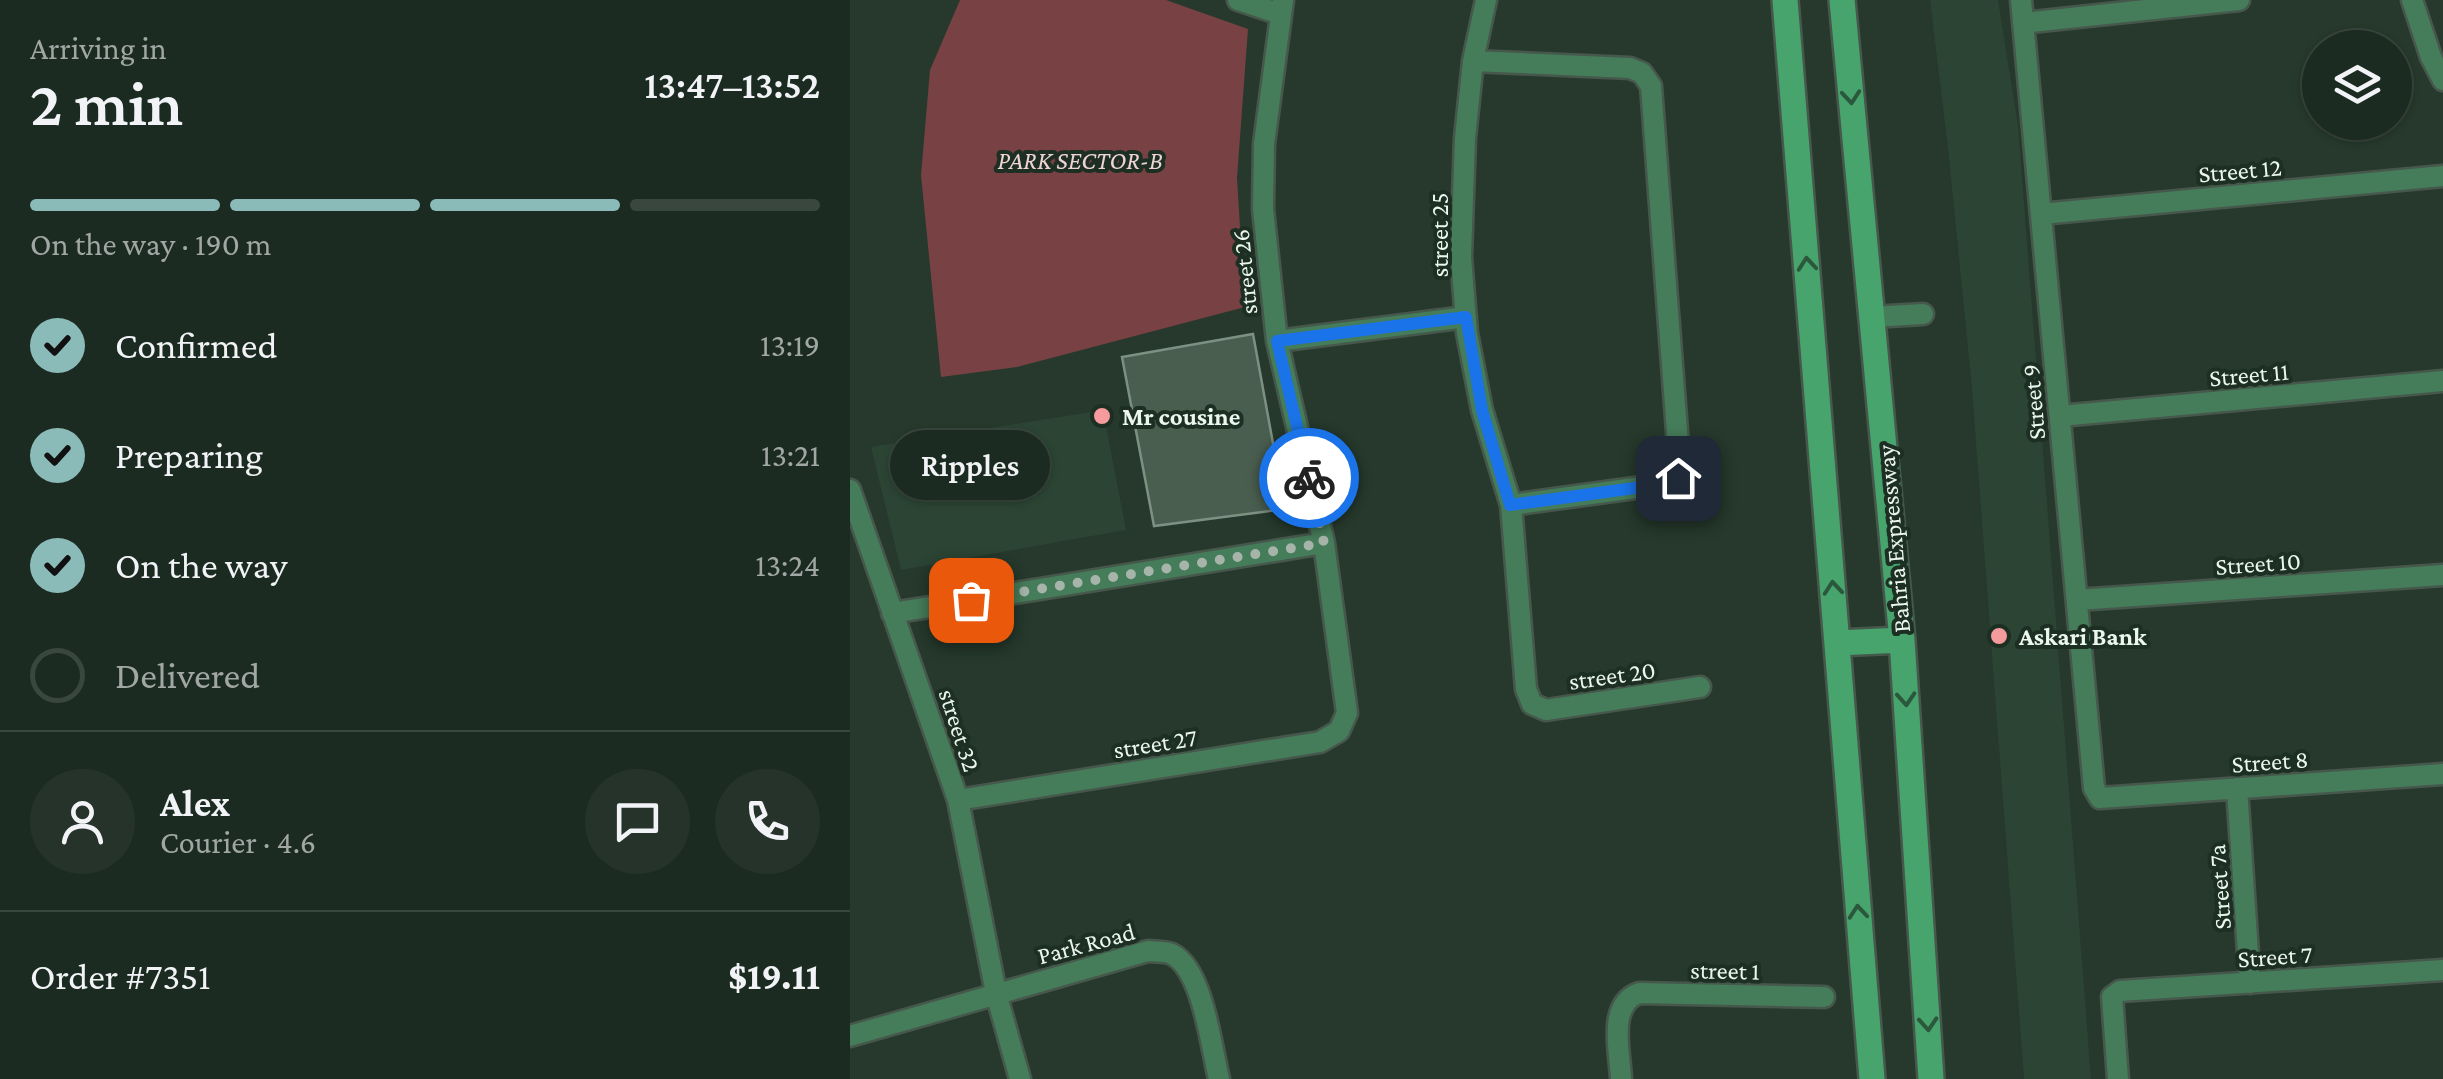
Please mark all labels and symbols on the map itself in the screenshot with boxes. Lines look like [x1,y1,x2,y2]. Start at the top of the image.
one-way arrow [1840,89,1861,105]
park label: PARK SECTOR-B [997,147,1163,174]
street label: Street 12 [2197,153,2283,188]
street label: street 25 [1426,192,1453,278]
street label: street 26 [1227,228,1262,316]
one-way arrow [1796,256,1818,272]
street label: Street 11 [2208,358,2290,391]
street label: Street 9 [2017,363,2050,441]
place label: Mr cousine [1122,403,1240,430]
marker: Mr cousine [1091,405,1113,427]
courier [1259,428,1359,528]
callout: Ripples [891,430,1051,500]
pin [1636,436,1721,521]
street label: Bahria Expressway [1872,443,1916,634]
street label: Street 10 [2214,547,2302,580]
pin [929,558,1014,643]
one-way arrow [1822,580,1844,596]
place label: Askari Bank [2018,623,2147,650]
marker: Askari Bank [1988,625,2010,647]
street label: street 20 [1567,656,1657,695]
street label: street 32 [934,686,986,775]
one-way arrow [1895,692,1916,708]
street label: street 27 [1111,724,1199,763]
street label: Street 8 [2231,745,2309,778]
street label: Street 7a [2203,843,2236,931]
one-way arrow [1848,904,1870,920]
street label: Park Road [1034,918,1138,969]
street label: Street 7 [2237,940,2313,973]
street label: street 1 [1690,956,1760,985]
one-way arrow [1917,1016,1938,1032]

